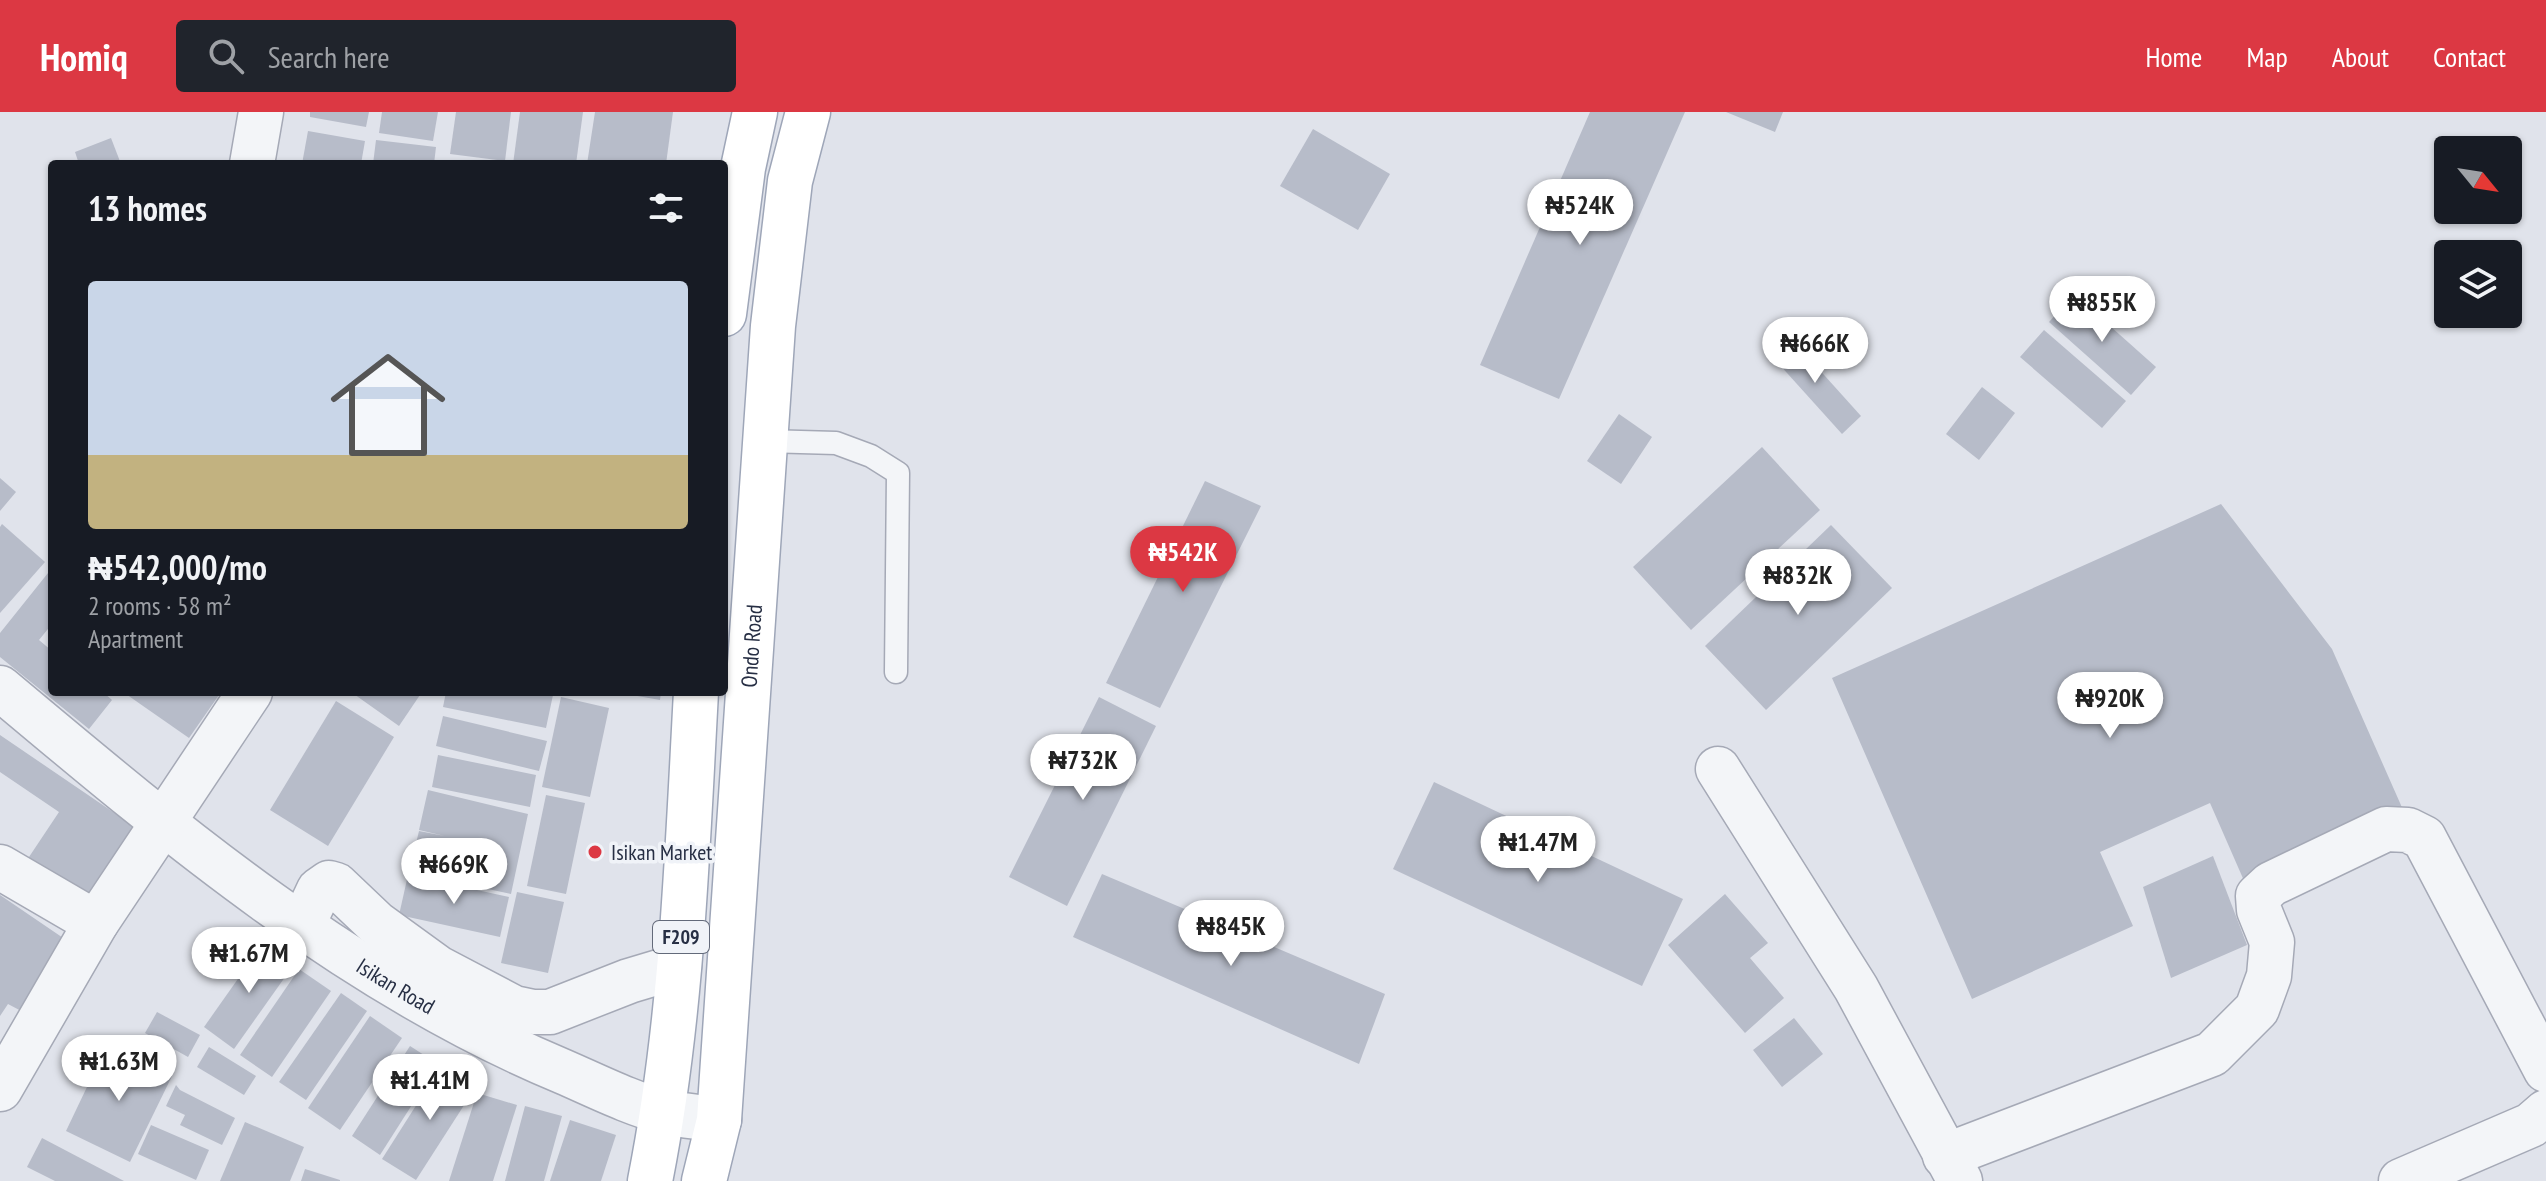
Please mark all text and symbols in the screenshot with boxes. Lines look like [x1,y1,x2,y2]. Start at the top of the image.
search box [176,20,736,92]
text: Homiq [40,32,128,81]
icon: search [204,34,248,78]
text: Search here [268,37,390,76]
text: Home [2146,38,2202,75]
text: Map [2246,38,2288,75]
text: About [2332,38,2389,75]
text: Contact [2433,38,2506,75]
north arrow [2434,136,2522,224]
map controls [2434,136,2522,328]
pin: ₦524K [1524,179,1636,247]
text: 13 homes [88,186,207,230]
icon: filters [644,186,688,230]
text: ₦524K [1545,188,1615,221]
button: layers [2434,240,2522,328]
pin: ₦855K [2046,276,2158,344]
text: ₦855K [2067,285,2137,318]
pin: ₦666K [1759,317,1871,385]
text: ₦666K [1780,326,1850,359]
icon: home [316,333,460,477]
pin: ₦542K [1127,526,1239,594]
text: ₦542K [1148,535,1218,568]
text: ₦542,000/mo [88,545,267,589]
pin: ₦832K [1742,549,1854,617]
text: ₦832K [1763,558,1833,591]
text: 2 rooms · 58 m² [88,589,232,622]
street label: Ondo Road [734,604,768,688]
text: Apartment [88,622,183,655]
pin: ₦920K [2054,672,2166,740]
text: ₦920K [2075,681,2145,714]
pin: ₦732K [1027,734,1139,802]
text: ₦732K [1048,743,1118,776]
pin: ₦1.47M [1473,816,1603,884]
text: ₦1.47M [1499,825,1577,858]
pin: ₦669K [398,838,510,906]
place label: Isikan Market [611,838,712,866]
marker: Isikan Market [586,843,604,861]
text: ₦669K [419,847,489,880]
pin: ₦845K [1175,900,1287,968]
text: ₦845K [1196,909,1266,942]
road number: F209 [653,921,709,953]
pin: ₦1.67M [184,927,314,995]
text: ₦1.67M [210,936,288,969]
street label: Isikan Road [351,952,440,1020]
pin: ₦1.63M [54,1035,184,1103]
text: ₦1.63M [80,1044,158,1077]
pin: ₦1.41M [365,1054,495,1122]
text: ₦1.41M [391,1063,469,1096]

